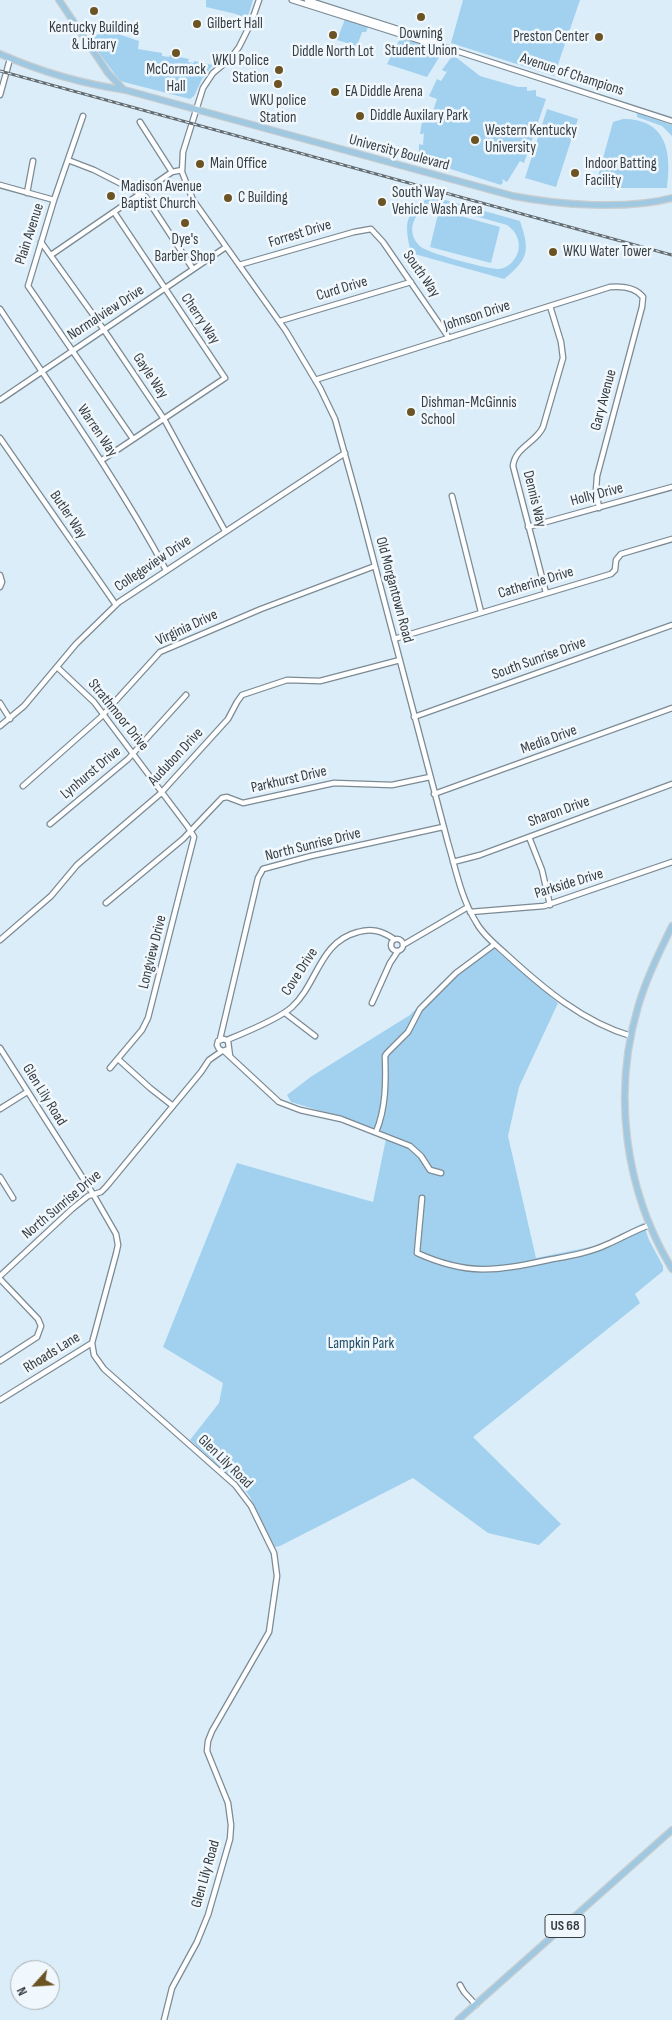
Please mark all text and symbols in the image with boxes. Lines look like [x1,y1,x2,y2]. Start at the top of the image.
marker: Kentucky Building & Library [88,5,100,17]
marker: Downing Student Union [415,11,427,23]
place label: Gilbert Hall [207,15,263,33]
marker: Gilbert Hall [191,18,203,30]
place label: Kentucky Building & Library [49,19,139,54]
place label: Downing Student Union [385,25,457,60]
place label: Preston Center [513,28,589,46]
marker: Diddle North Lot [327,29,339,41]
marker: Preston Center [593,31,605,43]
place label: Diddle North Lot [292,43,374,61]
marker: McCormack Hall [170,47,182,59]
street label: Avenue of Champions [518,50,626,100]
place label: WKU Police Station [212,52,269,87]
place label: McCormack Hall [146,61,206,96]
marker: WKU Police Station [273,64,285,76]
marker: WKU police Station [272,78,284,90]
place label: EA Diddle Arena [345,83,423,101]
marker: EA Diddle Arena [329,86,341,98]
place label: WKU police Station [250,92,306,127]
place label: Diddle Auxilary Park [370,107,468,125]
marker: Diddle Auxilary Park [354,110,366,122]
place label: Western Kentucky University [485,122,577,157]
street label: University Boulevard [347,131,451,175]
marker: Western Kentucky University [469,134,481,146]
place label: Main Office [210,155,267,173]
place label: Indoor Batting Facility [585,155,657,190]
marker: Main Office [194,158,206,170]
marker: Indoor Batting Facility [569,167,581,179]
place label: Madison Avenue Baptist Church [121,178,202,213]
place label: South Way Vehicle Wash Area [392,184,483,219]
place label: C Building [238,189,288,207]
marker: Madison Avenue Baptist Church [105,190,117,202]
marker: C Building [222,192,234,204]
marker: South Way Vehicle Wash Area [376,196,388,208]
street label: Plain Avenue [12,201,48,267]
street label: Forrest Drive [266,216,334,252]
marker: Dye's Barber Shop [179,217,191,229]
place label: Dye's Barber Shop [154,231,216,266]
place label: WKU Water Tower [563,243,652,261]
marker: WKU Water Tower [547,246,559,258]
street label: South Way [398,247,444,301]
street label: Curd Drive [314,273,370,305]
street label: Normalview Drive [64,282,148,344]
street label: Cherry Way [176,290,224,348]
street label: Johnson Drive [442,297,512,335]
street label: Gayle Way [128,350,172,402]
street label: Gary Avenue [587,368,621,432]
place label: Dishman-McGinnis School [421,394,517,429]
street label: Warren Way [73,401,121,461]
marker: Dishman-McGinnis School [405,406,417,418]
street label: Dennis Way [518,469,550,529]
street label: Holly Drive [569,479,625,511]
street label: Butler Way [45,488,91,542]
street label: Collegeview Drive [111,532,195,596]
street label: Old Morgantown Road [371,535,417,645]
street label: Catherine Drive [496,563,576,603]
street label: Virginia Drive [153,606,221,650]
street label: South Sunrise Drive [490,634,588,684]
street label: Strathmoor Drive [84,676,152,754]
street label: Media Drive [519,722,579,758]
street label: Audubon Drive [145,724,207,790]
street label: Lynhurst Drive [57,743,125,803]
street label: Parkhurst Drive [249,763,329,797]
street label: Sharon Drive [526,793,592,831]
street label: North Sunrise Drive [263,824,363,866]
street label: Parkside Drive [533,865,605,903]
street label: Longview Drive [135,913,171,991]
street label: Cove Drive [278,945,322,999]
street label: Glen Lily Road [18,1061,70,1129]
street label: North Sunrise Drive [19,1167,105,1243]
street label: Rhoads Lane [20,1329,84,1377]
park label: Lampkin Park [328,1335,394,1353]
street label: Glen Lily Road [194,1431,256,1493]
street label: Glen Lily Road [188,1838,224,1910]
road number: US 68 [545,1914,585,1938]
north arrow [10,1960,60,2010]
text: N [13,1984,31,1998]

